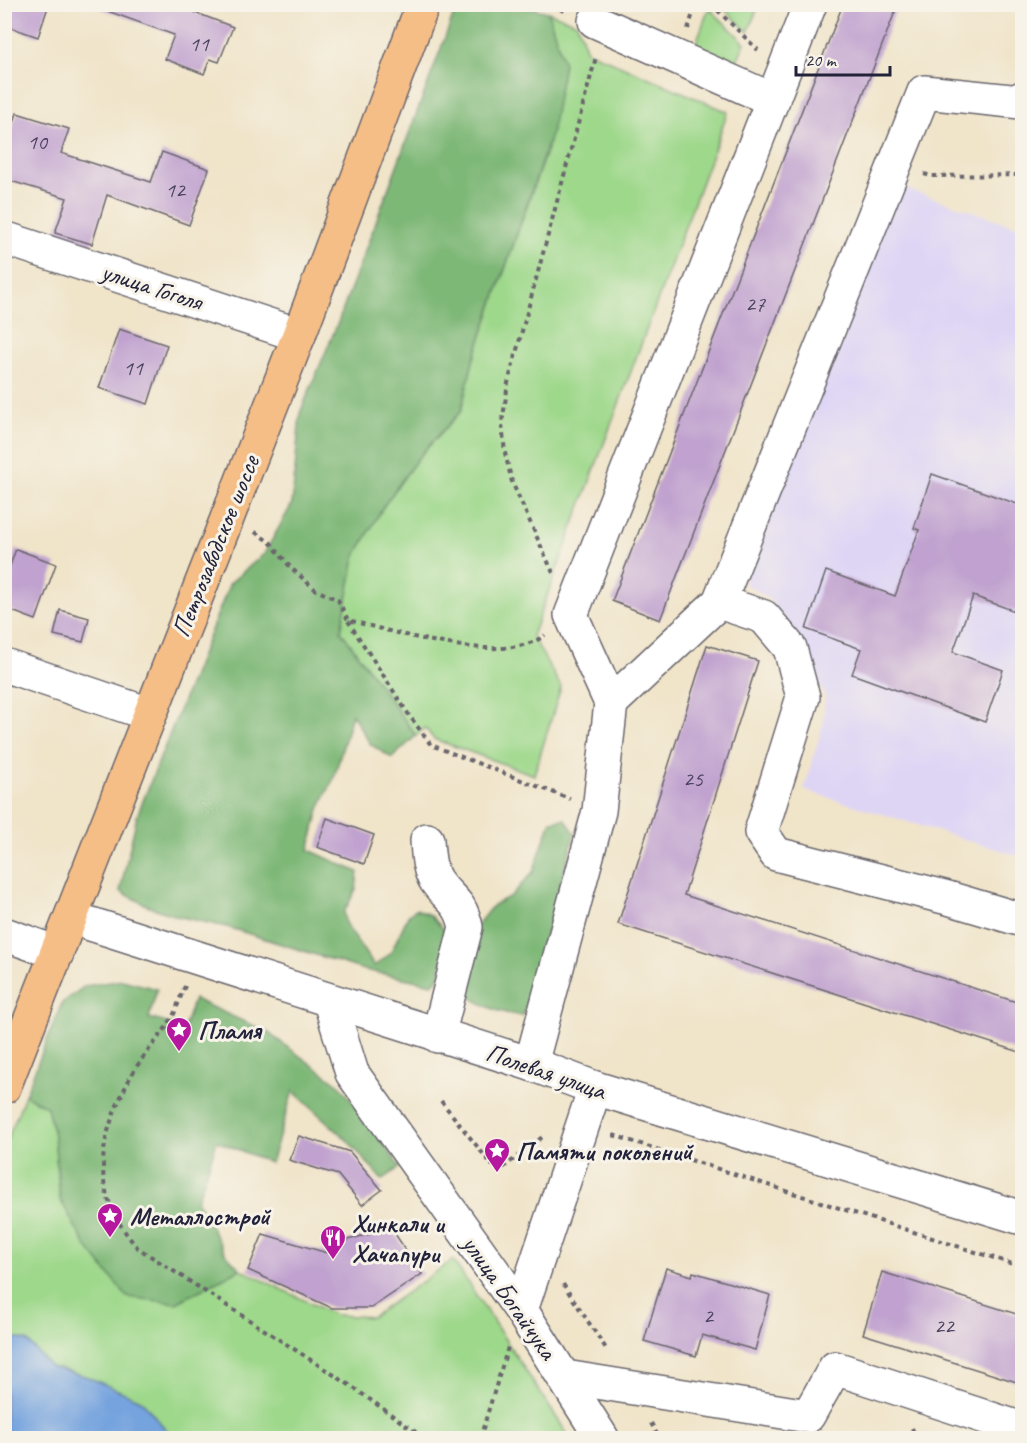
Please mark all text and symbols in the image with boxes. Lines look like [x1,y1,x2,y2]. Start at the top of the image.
house number: 11 [189,30,210,58]
scale bar [796,39,890,77]
text: 20 m [805,49,838,71]
house number: 10 [27,128,49,156]
house number: 12 [165,176,187,204]
street label: улица Гоголя [95,254,208,319]
house number: 27 [745,290,766,318]
house number: 11 [123,354,144,382]
street label: Петрозаводское шоссе [164,449,267,642]
house number: 25 [683,765,704,793]
place label: Пламя [198,1014,263,1047]
place icon: Пламя [164,1015,194,1053]
street label: Полевая улица [482,1036,612,1108]
place label: Памяти поколений [516,1135,694,1168]
place icon: Памяти поколений [482,1136,512,1174]
place label: Металлострой [130,1200,272,1233]
place icon: Металлострой [95,1201,125,1239]
place label: Хинкали и Хачапури [352,1207,446,1270]
restaurant icon: Хинкали и Хачапури [318,1223,348,1261]
street label: улица Богайчука [454,1227,565,1367]
house number: 2 [703,1302,715,1330]
house number: 22 [934,1312,956,1340]

